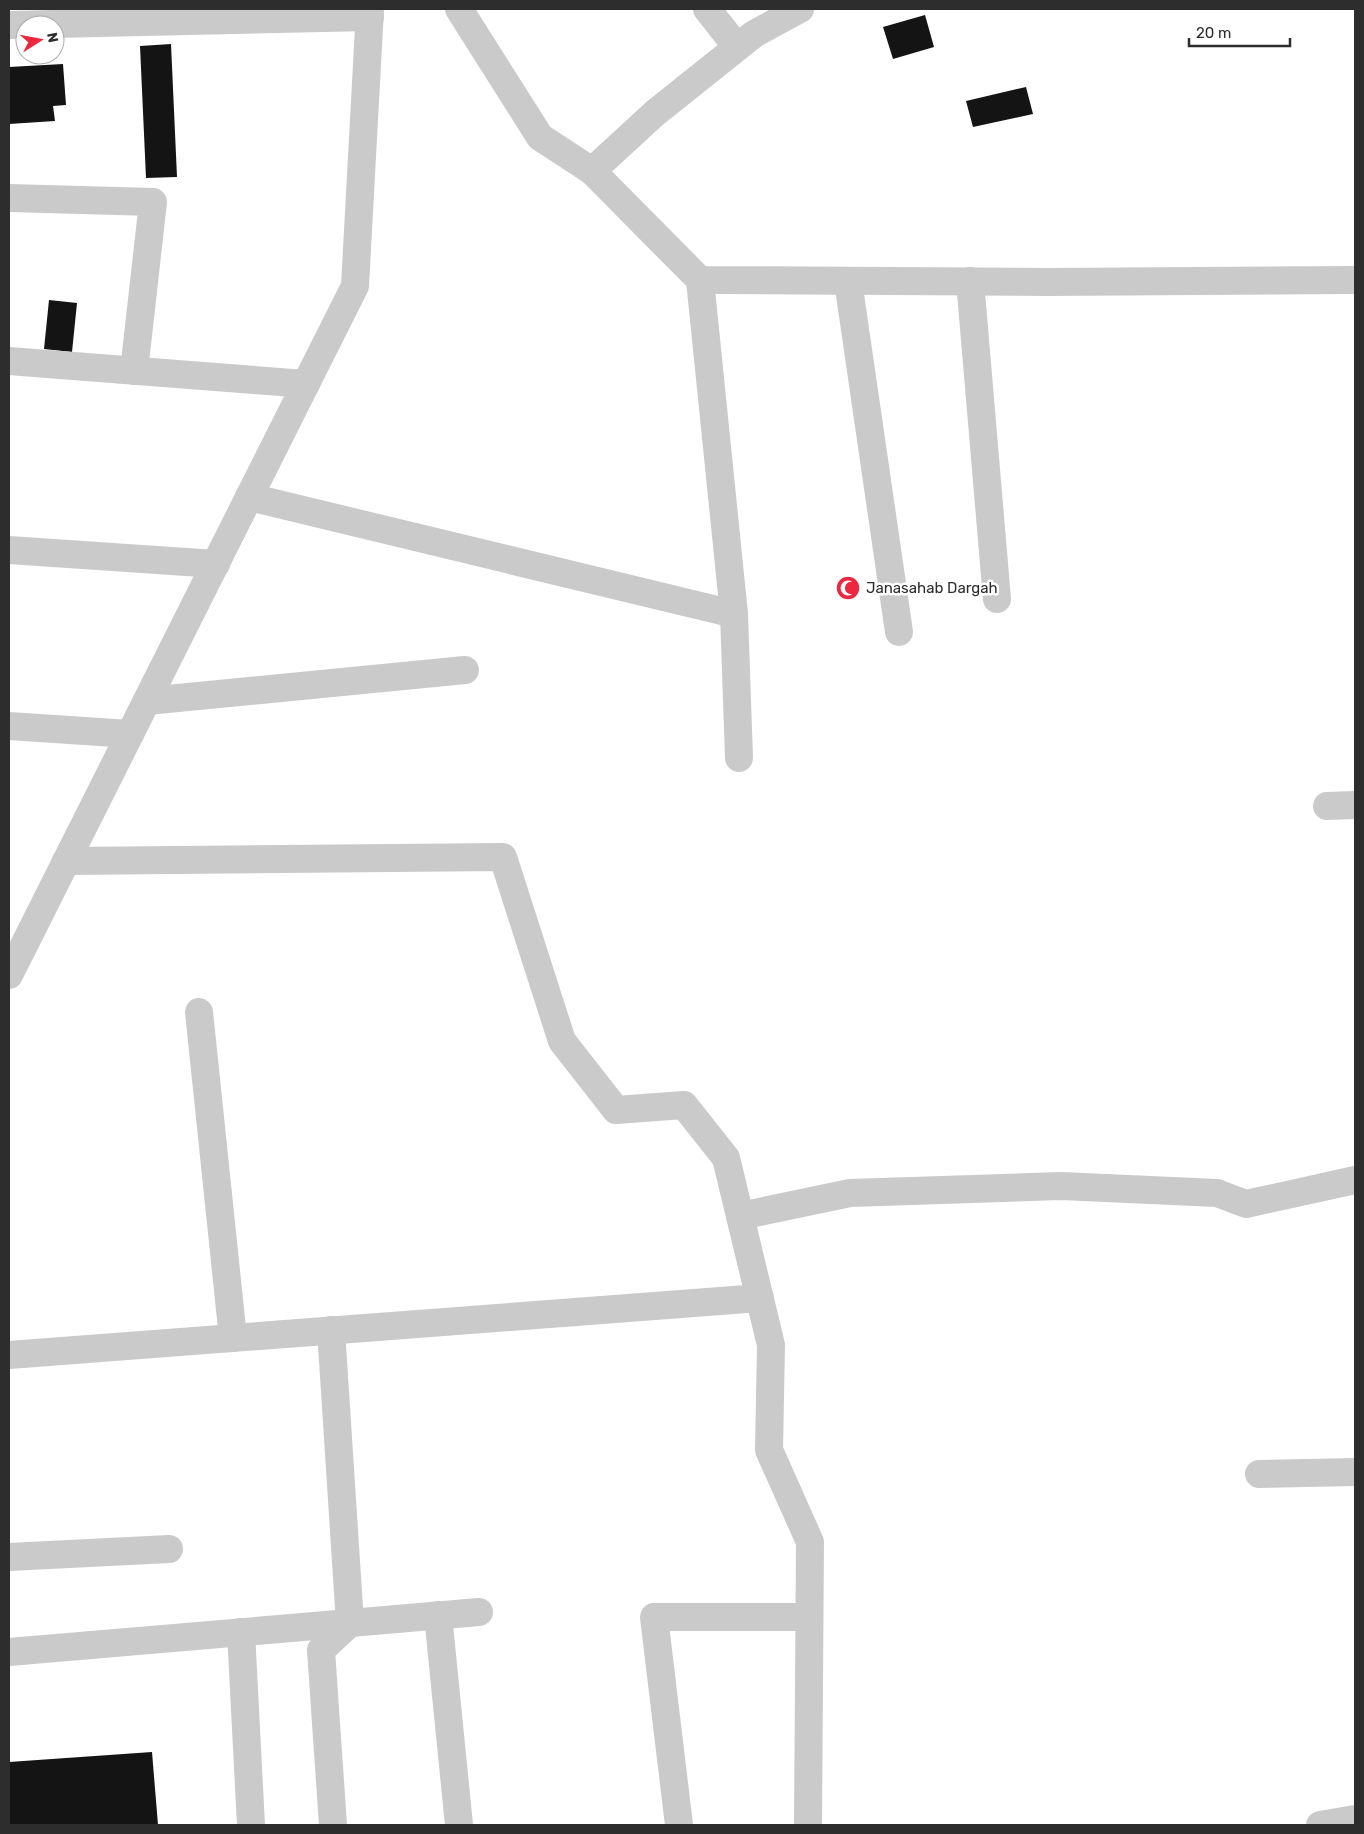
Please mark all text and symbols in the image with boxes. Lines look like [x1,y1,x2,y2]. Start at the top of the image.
north arrow [15,15,65,65]
scale bar [1189,15,1290,47]
text: 20 m [1196,24,1231,42]
text: N [43,31,62,44]
mosque icon: Janasahab Dargah [835,575,861,601]
place label: Janasahab Dargah [866,579,998,597]

